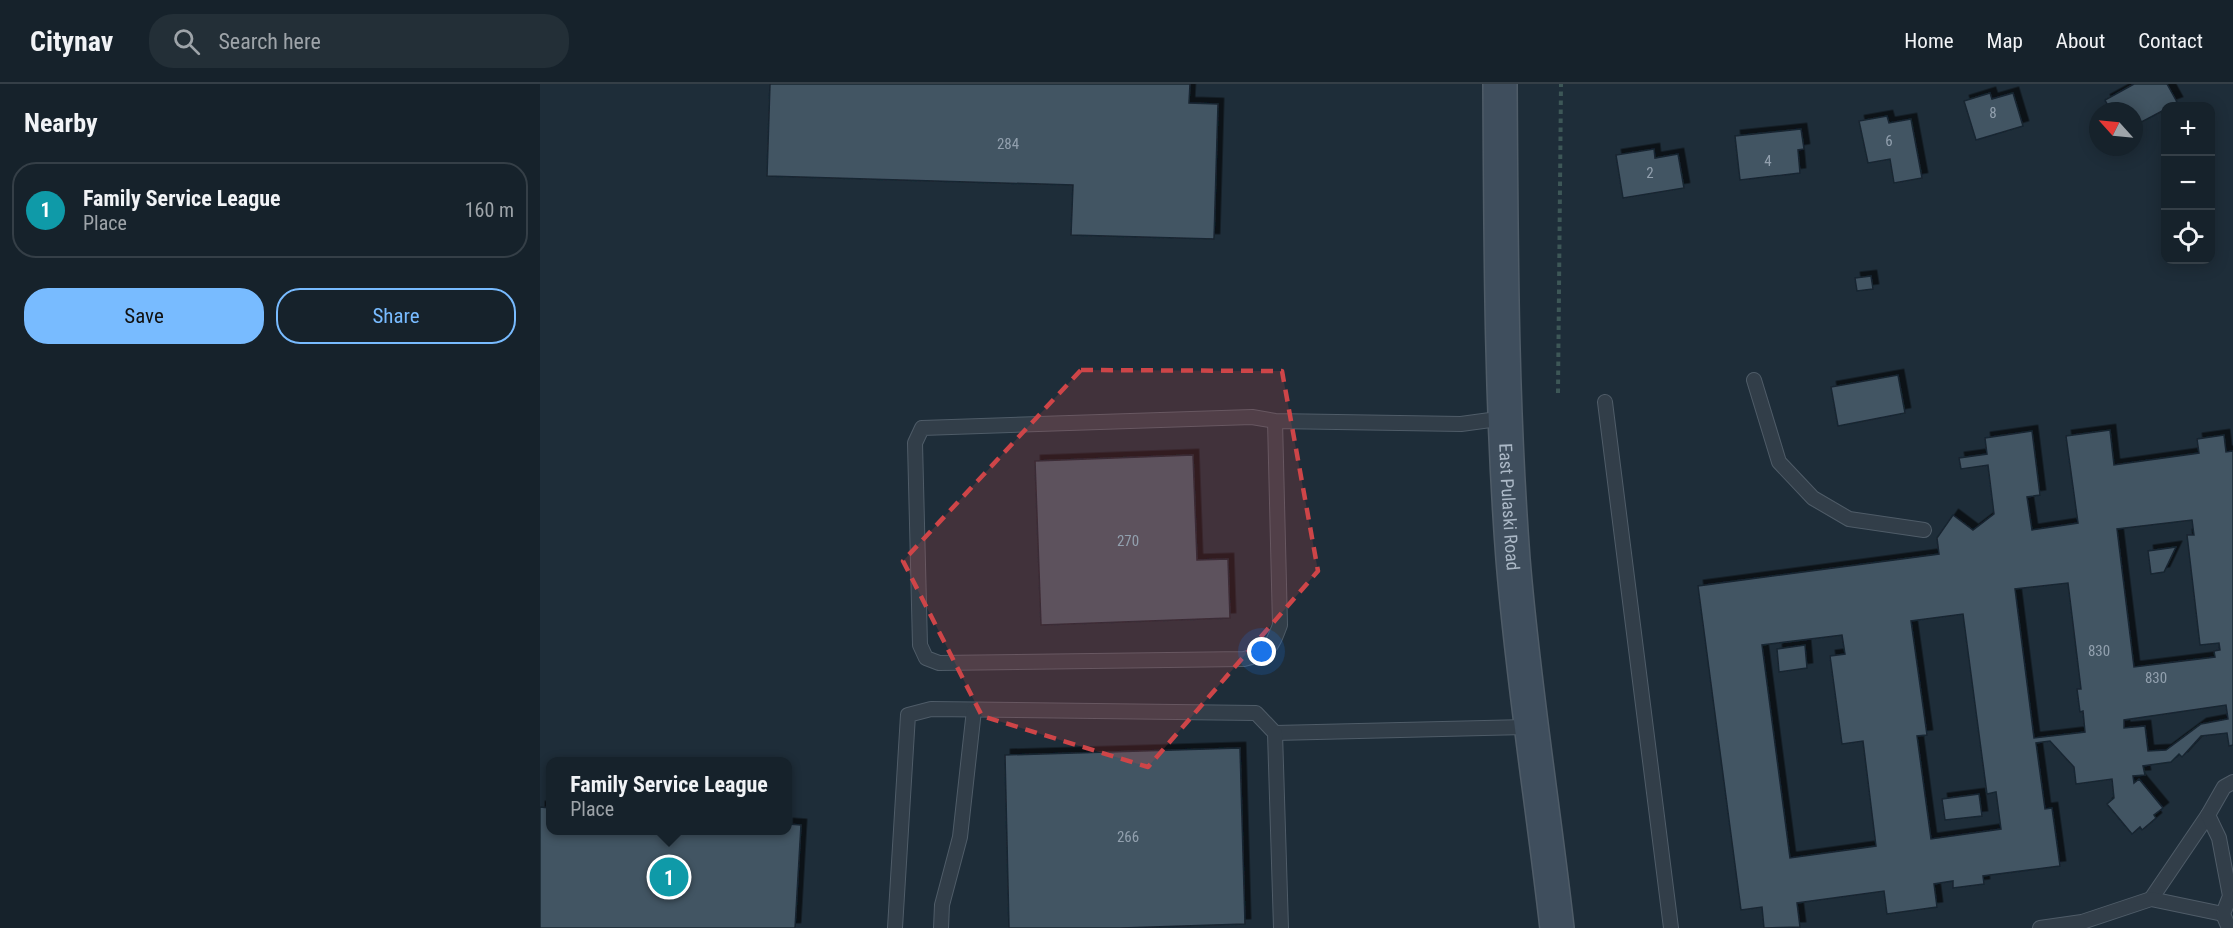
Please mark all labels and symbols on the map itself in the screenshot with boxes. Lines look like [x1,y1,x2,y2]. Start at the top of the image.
north arrow [2089,102,2143,156]
house number: 8 [1989,104,1997,122]
house number: 6 [1885,132,1893,150]
house number: 284 [997,135,1019,153]
house number: 4 [1764,152,1772,170]
house number: 2 [1646,164,1654,182]
street label: East Pulaski Road [1496,443,1524,571]
house number: 270 [1117,532,1139,550]
your location [1247,637,1276,666]
house number: 830 [2088,642,2110,660]
house number: 830 [2145,669,2167,687]
house number: 266 [1117,828,1139,846]
pin: 1 [650,854,688,900]

